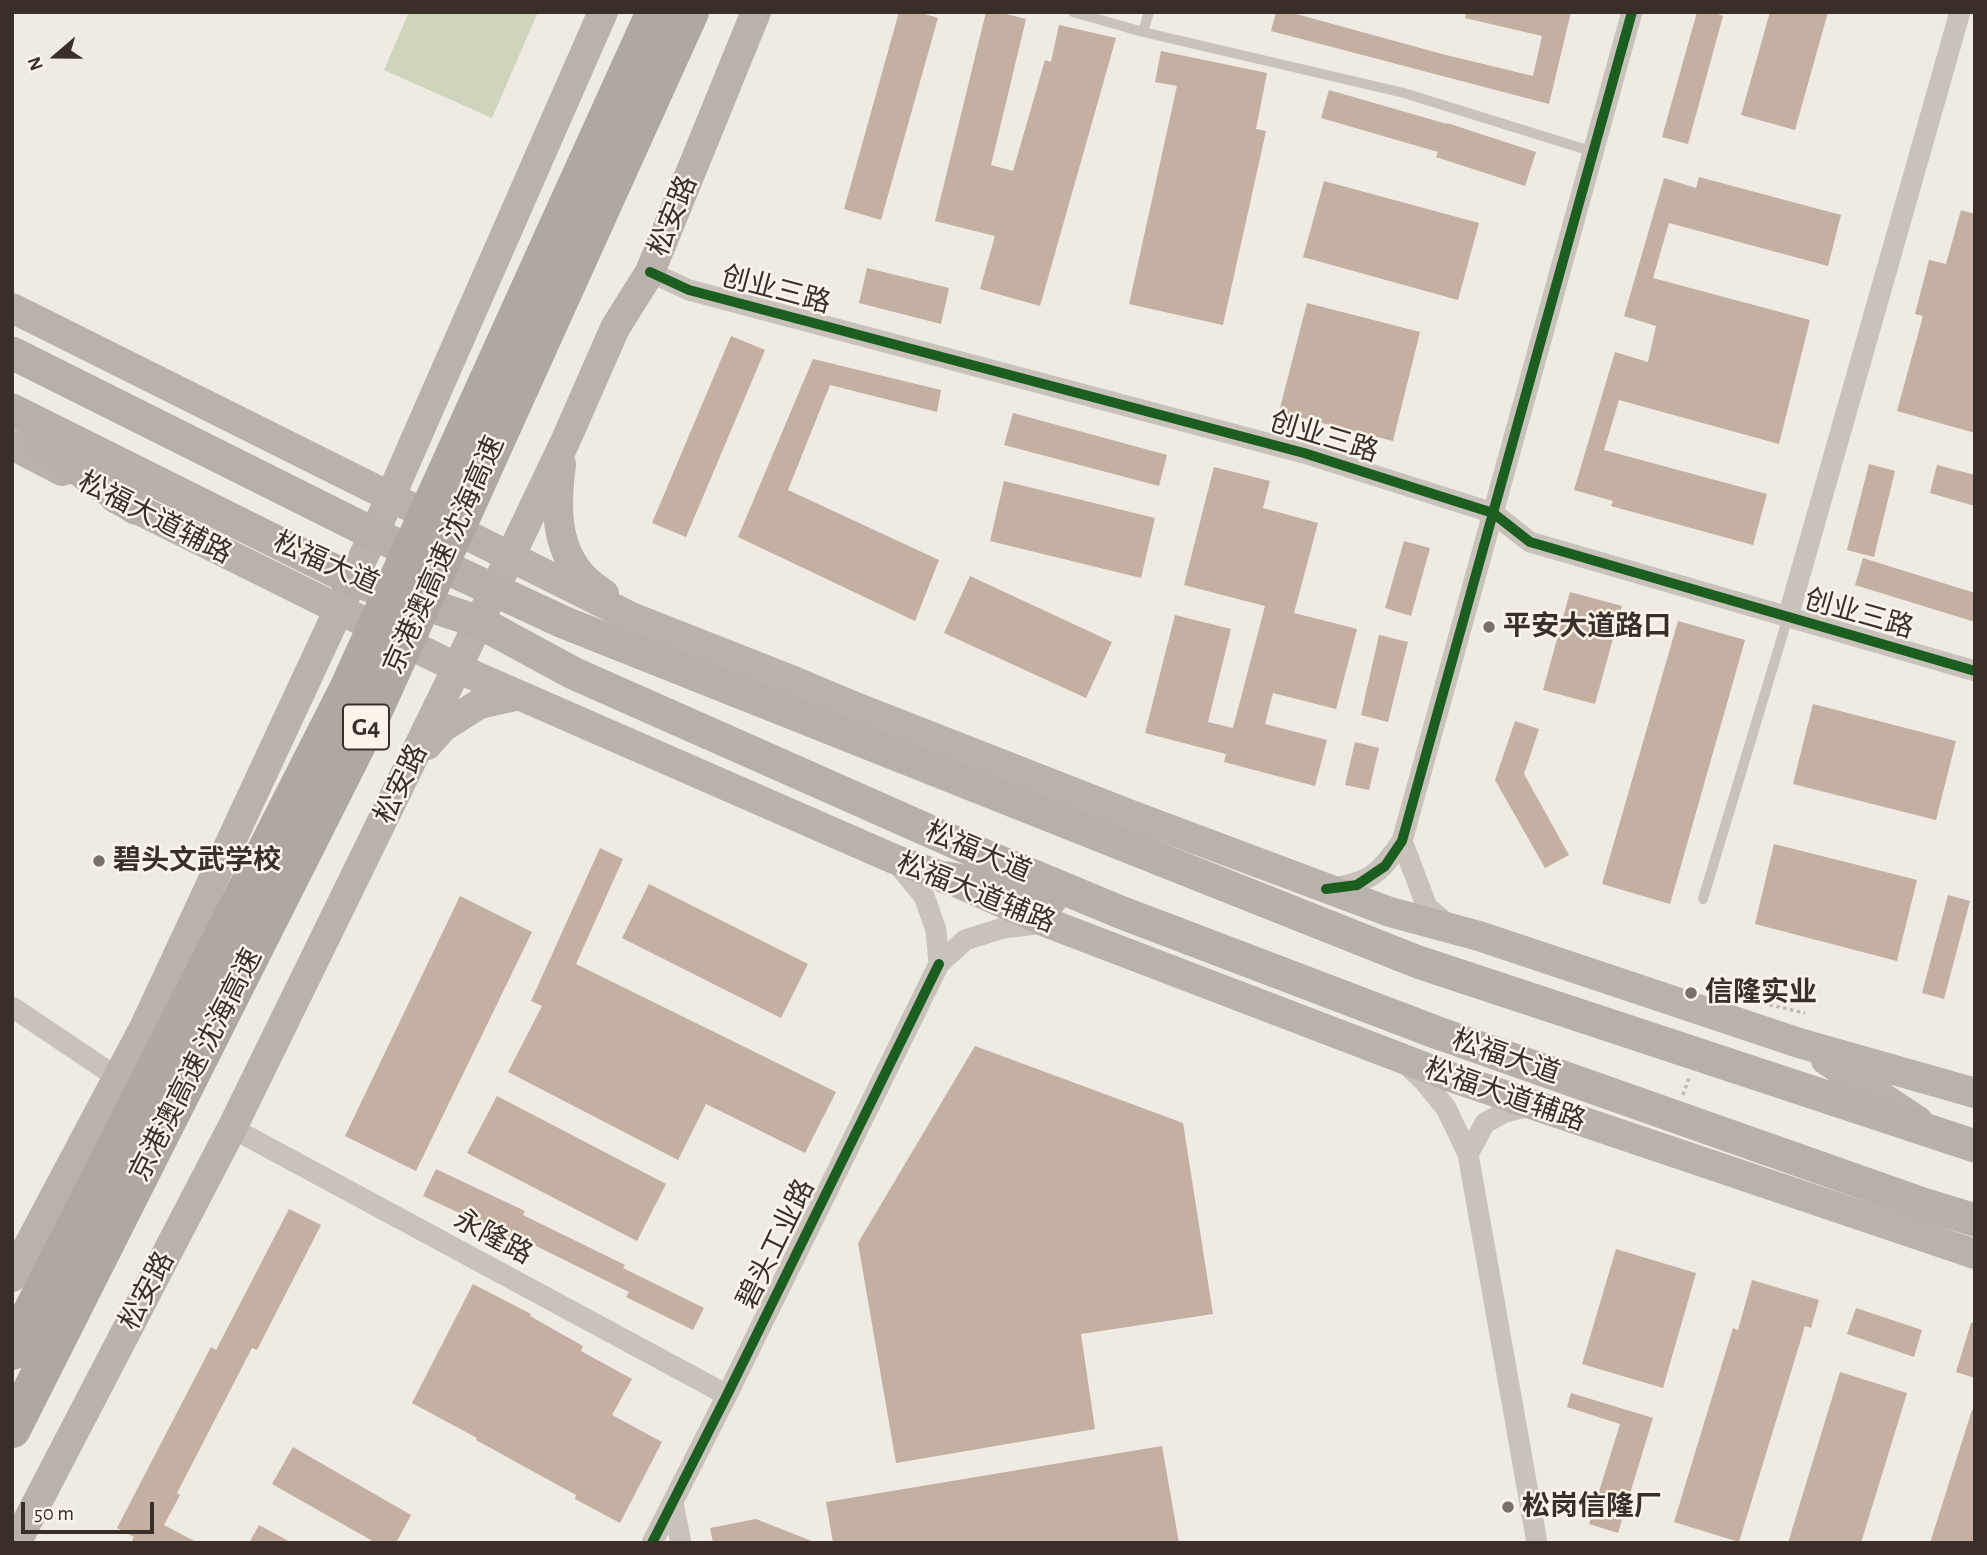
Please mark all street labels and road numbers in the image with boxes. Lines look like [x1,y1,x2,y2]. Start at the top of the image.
street label: 松安路 [642,171,704,261]
street label: 创业三路 [718,259,834,321]
street label: 创业三路 [1266,405,1382,469]
street label: 京港澳高速 沈海高速 [376,431,512,679]
street label: 松福大道辅路 [73,465,237,571]
street label: 松福大道 [268,525,384,601]
street label: 创业三路 [1801,582,1917,646]
road number: G4 [343,705,389,750]
street label: 松安路 [367,739,435,829]
street label: 松福大道 [920,815,1036,889]
street label: 松福大道辅路 [892,846,1060,940]
street label: 京港澳高速 沈海高速 [123,943,269,1187]
street label: 松福大道 [1448,1023,1564,1091]
street label: 松福大道辅路 [1420,1052,1590,1138]
street label: 碧头工业路 [730,1174,822,1314]
street label: 永隆路 [448,1202,538,1272]
street label: 松安路 [112,1246,182,1336]

